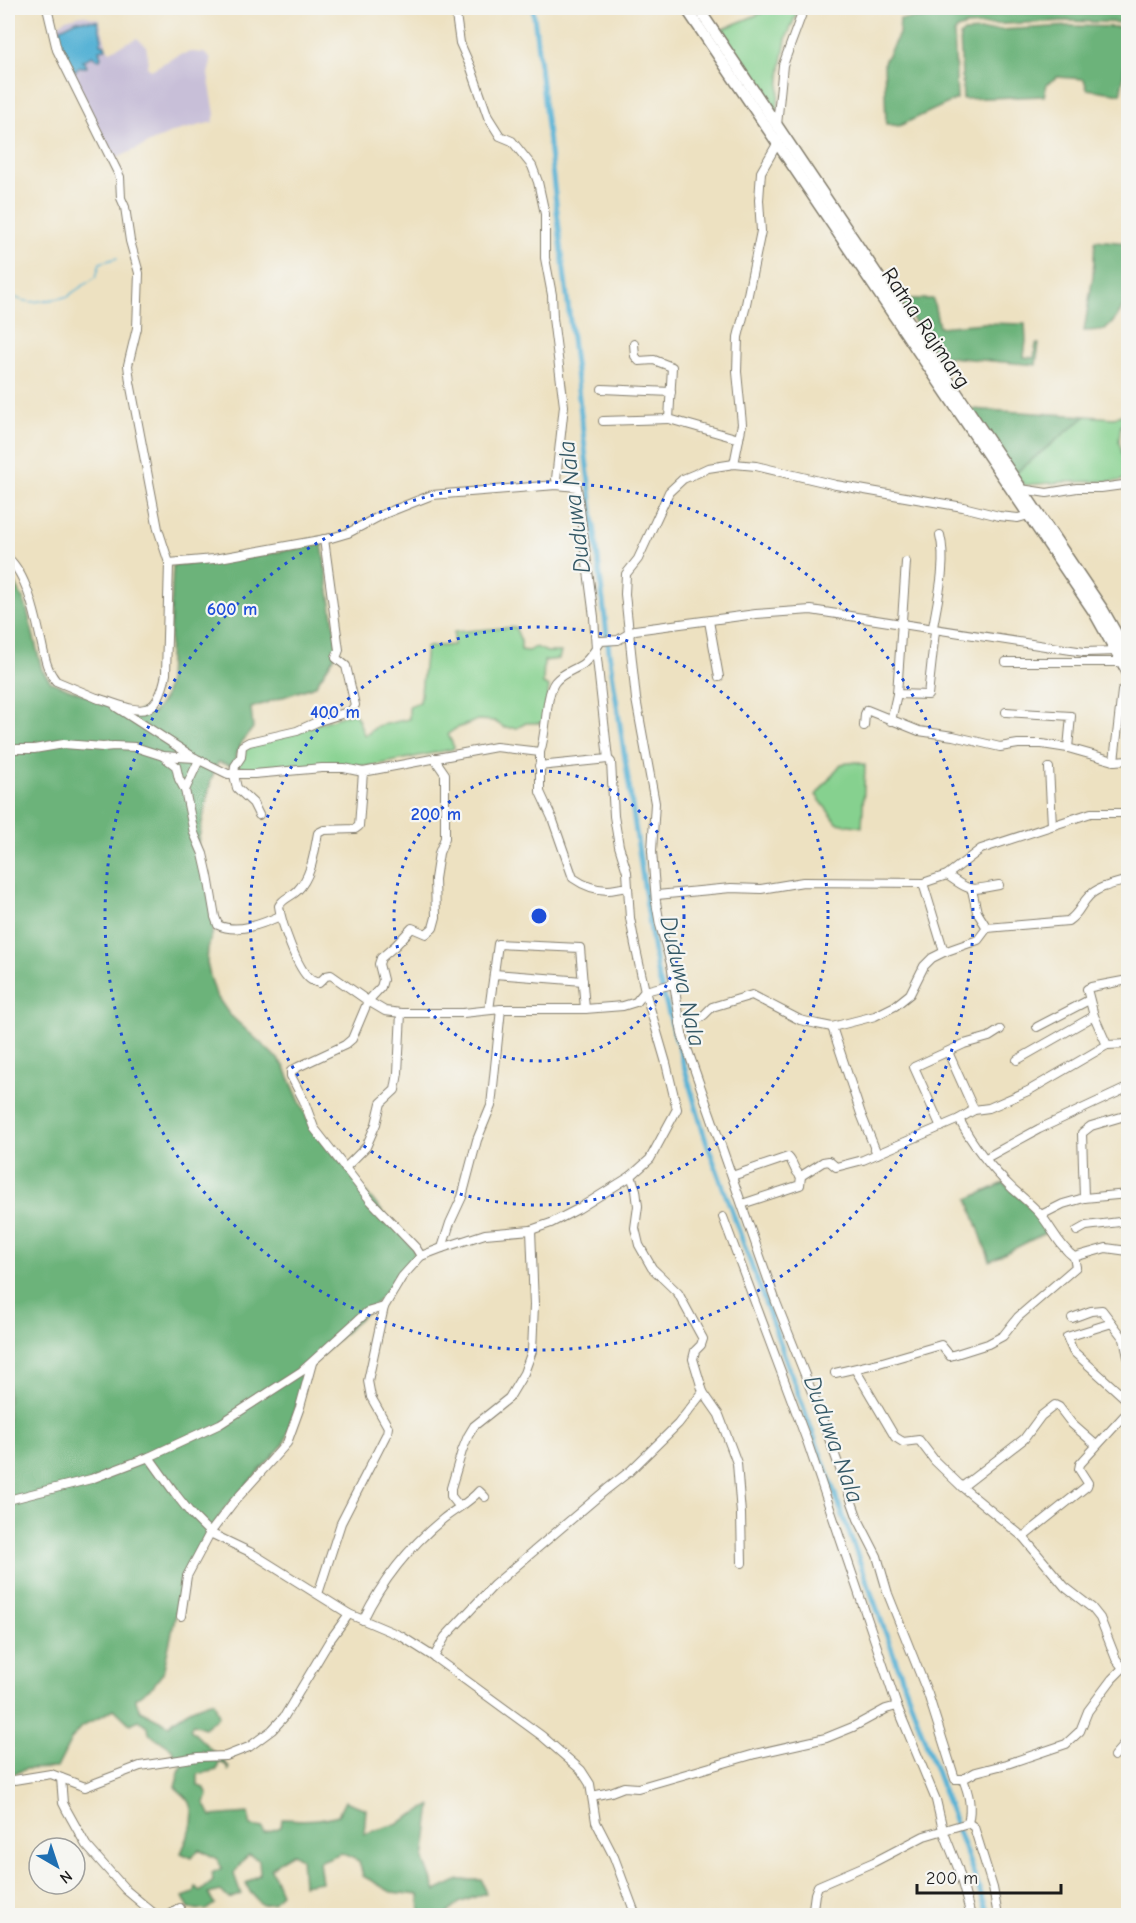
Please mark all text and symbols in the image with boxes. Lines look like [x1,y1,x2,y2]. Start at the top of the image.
street label: Ratna Rajmarg [876,263,976,393]
water label: Duduwa Nala [552,439,596,575]
text: 600 m [207,599,257,620]
text: 400 m [310,702,360,723]
text: 200 m [411,804,461,825]
centre of rings [529,906,549,926]
water label: Duduwa Nala [654,913,712,1049]
water label: Duduwa Nala [798,1372,870,1506]
north arrow [27,1836,87,1896]
scale bar [917,1857,1061,1895]
text: N [56,1867,76,1887]
text: 200 m [926,1868,978,1889]

